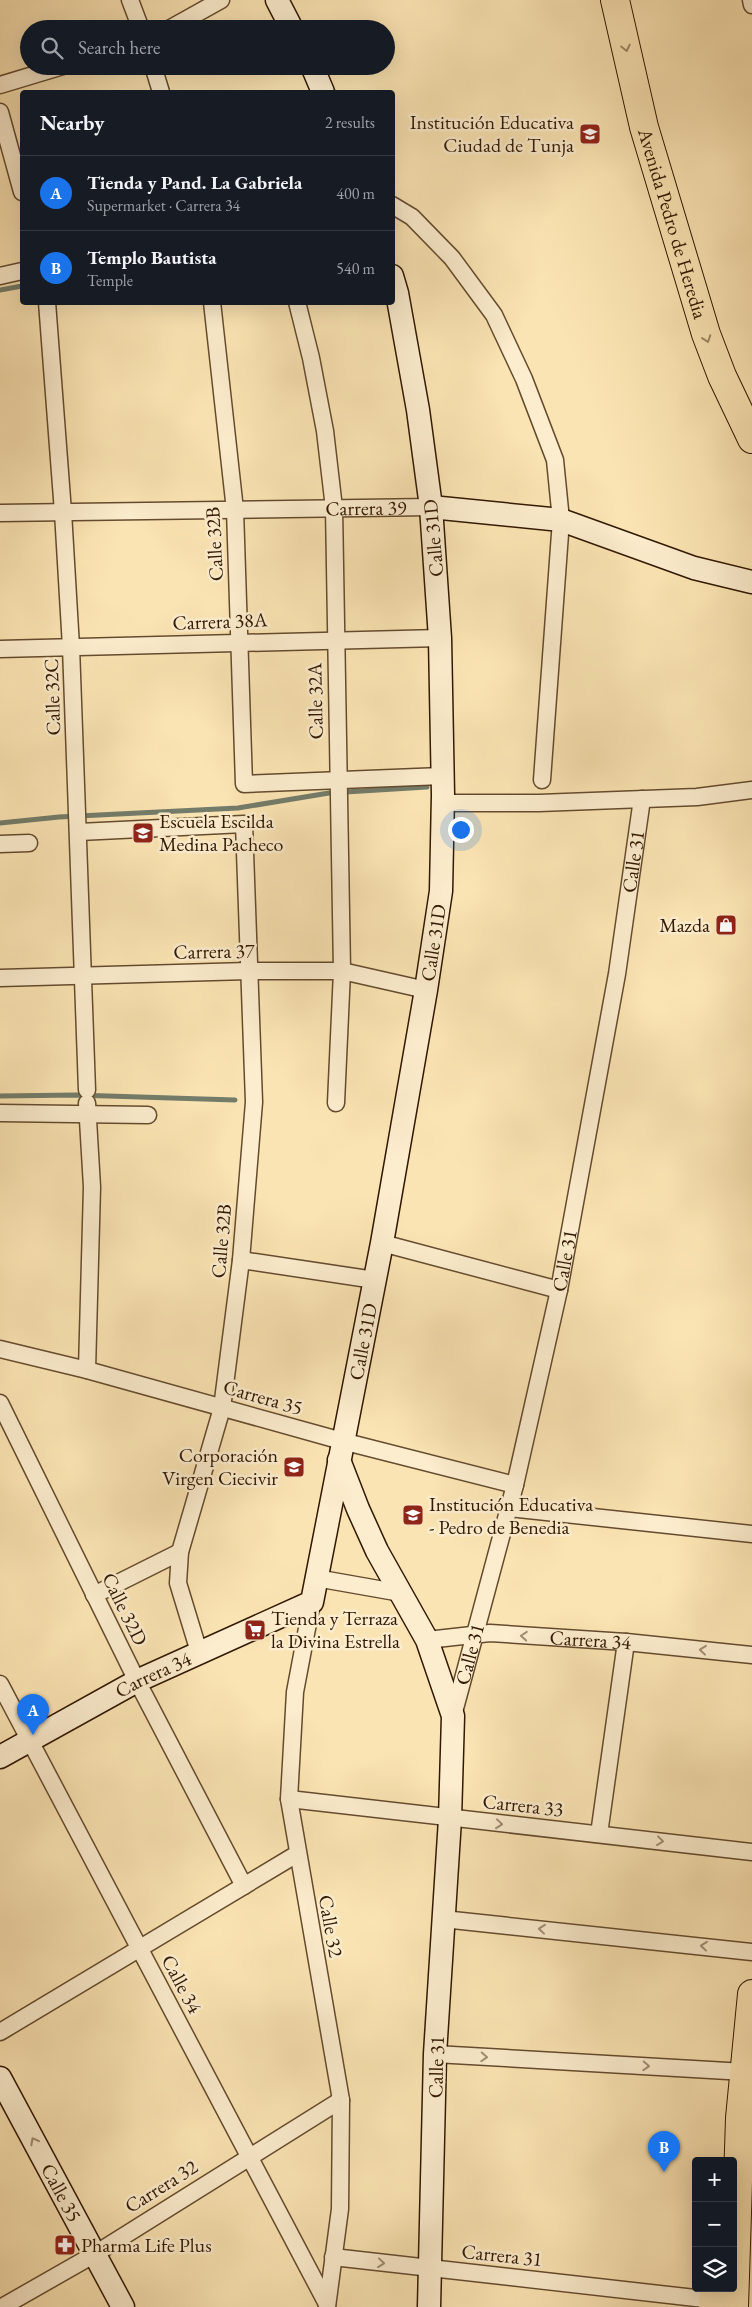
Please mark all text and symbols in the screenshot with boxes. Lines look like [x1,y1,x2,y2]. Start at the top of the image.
search box [20,20,395,75]
icon: search [38,34,66,62]
text: Search here [78,35,160,60]
one-way arrow [620,43,630,52]
text: Nearby [40,109,104,136]
place label: Institución Educativa Ciudad de Tunja [410,109,574,158]
text: 2 results [325,112,375,133]
school or university icon: Institución Educativa Ciudad de Tunja [578,122,602,146]
street label: Avenida Pedro de Heredia [632,124,714,322]
text: Tienda y Pand. La Gabriela [87,170,302,195]
text: A [50,183,62,204]
text: 400 m [336,183,375,204]
text: Supermarket · Carrera 34 [87,195,240,216]
text: Templo Bautista [87,245,217,270]
text: B [51,258,61,279]
text: 540 m [336,258,375,279]
text: Temple [87,270,133,291]
one-way arrow [702,334,712,342]
street label: Carrera 39 [325,494,407,521]
street label: Calle 31D [417,498,449,578]
street label: Calle 32B [199,506,229,582]
street label: Carrera 38A [172,606,268,636]
street label: Calle 32C [38,658,66,736]
street label: Calle 32A [301,662,329,740]
place label: Escuela Escilda Medina Pacheco [159,808,284,857]
your location [448,817,474,843]
school or university icon: Escuela Escilda Medina Pacheco [131,821,155,845]
street label: Calle 31 [616,829,650,894]
street label: Calle 31D [414,902,452,983]
place label: Mazda [659,912,710,938]
shop icon: Mazda [714,913,738,937]
street label: Carrera 37 [173,937,255,965]
street label: Calle 32B [205,1203,237,1279]
street label: Calle 31 [546,1227,583,1294]
street label: Calle 31D [343,1301,383,1382]
street label: Carrera 35 [220,1373,306,1421]
place label: Corporación Virgen Ciecivir [162,1442,278,1491]
school or university icon: Corporación Virgen Ciecivir [282,1455,306,1479]
place label: Institución Educativa - Pedro de Benedia [429,1491,593,1540]
school or university icon: Institución Educativa - Pedro de Benedia [401,1503,425,1527]
street label: Calle 32D [96,1568,154,1650]
place label: Tienda y Terraza la Divina Estrella [271,1605,400,1654]
supermarket icon: Tienda y Terraza la Divina Estrella [243,1618,267,1642]
street label: Calle 31 [449,1620,490,1688]
street label: Carrera 34 [549,1624,633,1655]
one-way arrow [520,1630,528,1641]
street label: Carrera 34 [110,1645,196,1704]
one-way arrow [699,1645,707,1656]
pin: A [17,1694,49,1735]
street label: Carrera 33 [481,1788,565,1822]
one-way arrow [495,1818,503,1829]
one-way arrow [657,1835,665,1846]
street label: Calle 32 [313,1893,349,1960]
one-way arrow [538,1924,546,1935]
one-way arrow [699,1941,707,1952]
street label: Calle 34 [156,1950,208,2018]
street label: Calle 31 [422,2035,450,2099]
one-way arrow [480,2052,488,2063]
one-way arrow [643,2061,651,2072]
pin: B [648,2131,680,2172]
one-way arrow [30,2137,40,2146]
street label: Carrera 32 [120,2153,203,2219]
map controls [692,2157,737,2292]
button: + [692,2157,737,2202]
street label: Calle 35 [35,2159,88,2226]
button: − [692,2202,737,2247]
place label: Pharma Life Plus [81,2232,212,2258]
pharmacy icon: Pharma Life Plus [53,2233,77,2257]
street label: Carrera 31 [460,2238,544,2272]
button: layers [692,2247,737,2292]
one-way arrow [377,2257,385,2268]

